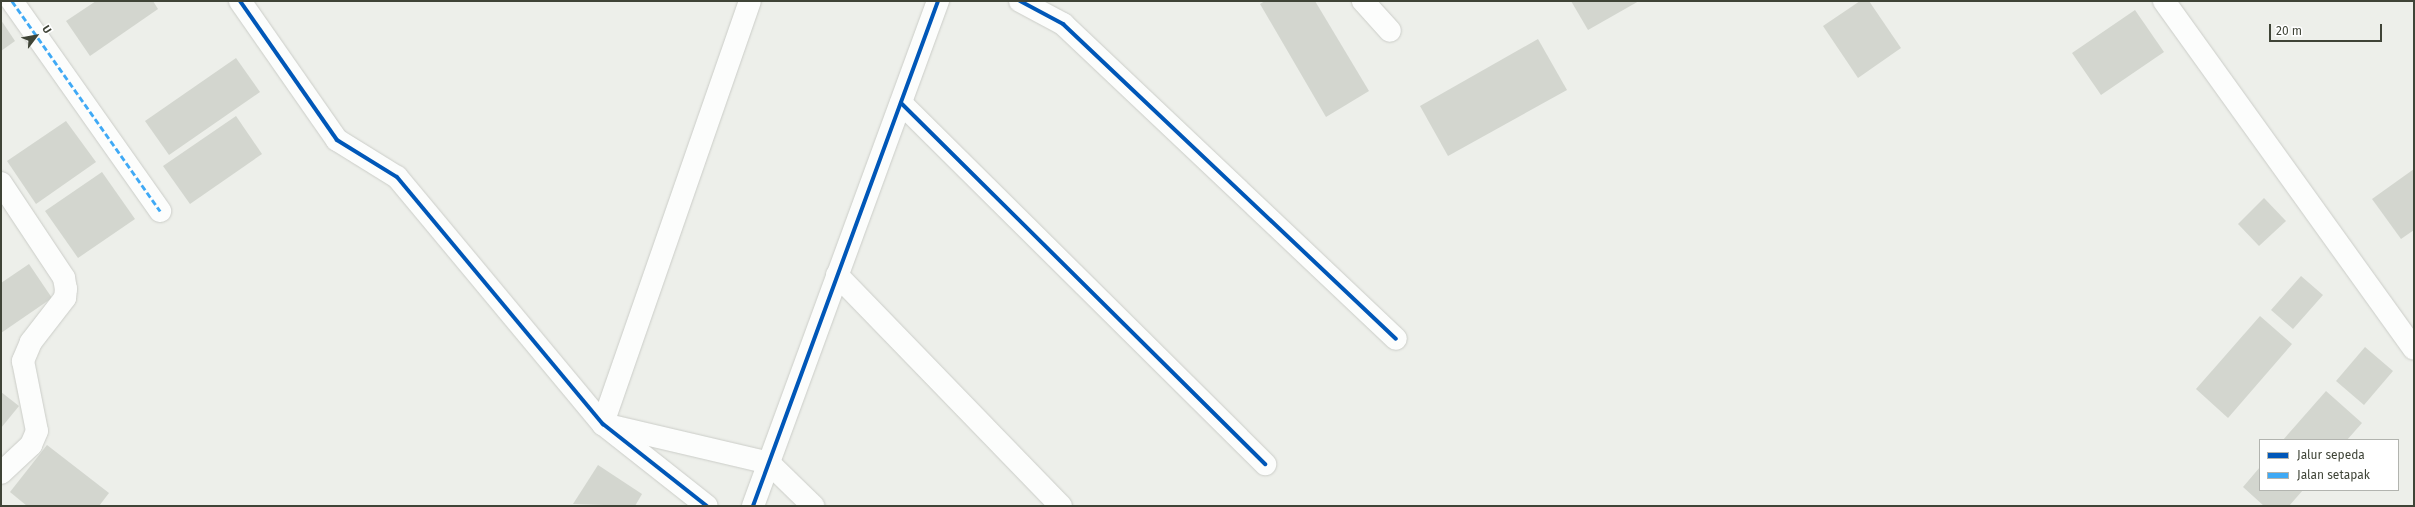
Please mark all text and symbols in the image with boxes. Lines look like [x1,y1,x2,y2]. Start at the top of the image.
north arrow [16,16,56,56]
scale bar [2271,16,2384,42]
text: U [39,23,54,36]
text: 20 m [2276,24,2302,38]
legend [2259,439,2399,491]
text: Jalur sepeda [2297,448,2365,462]
text: Jalan setapak [2297,468,2370,482]

